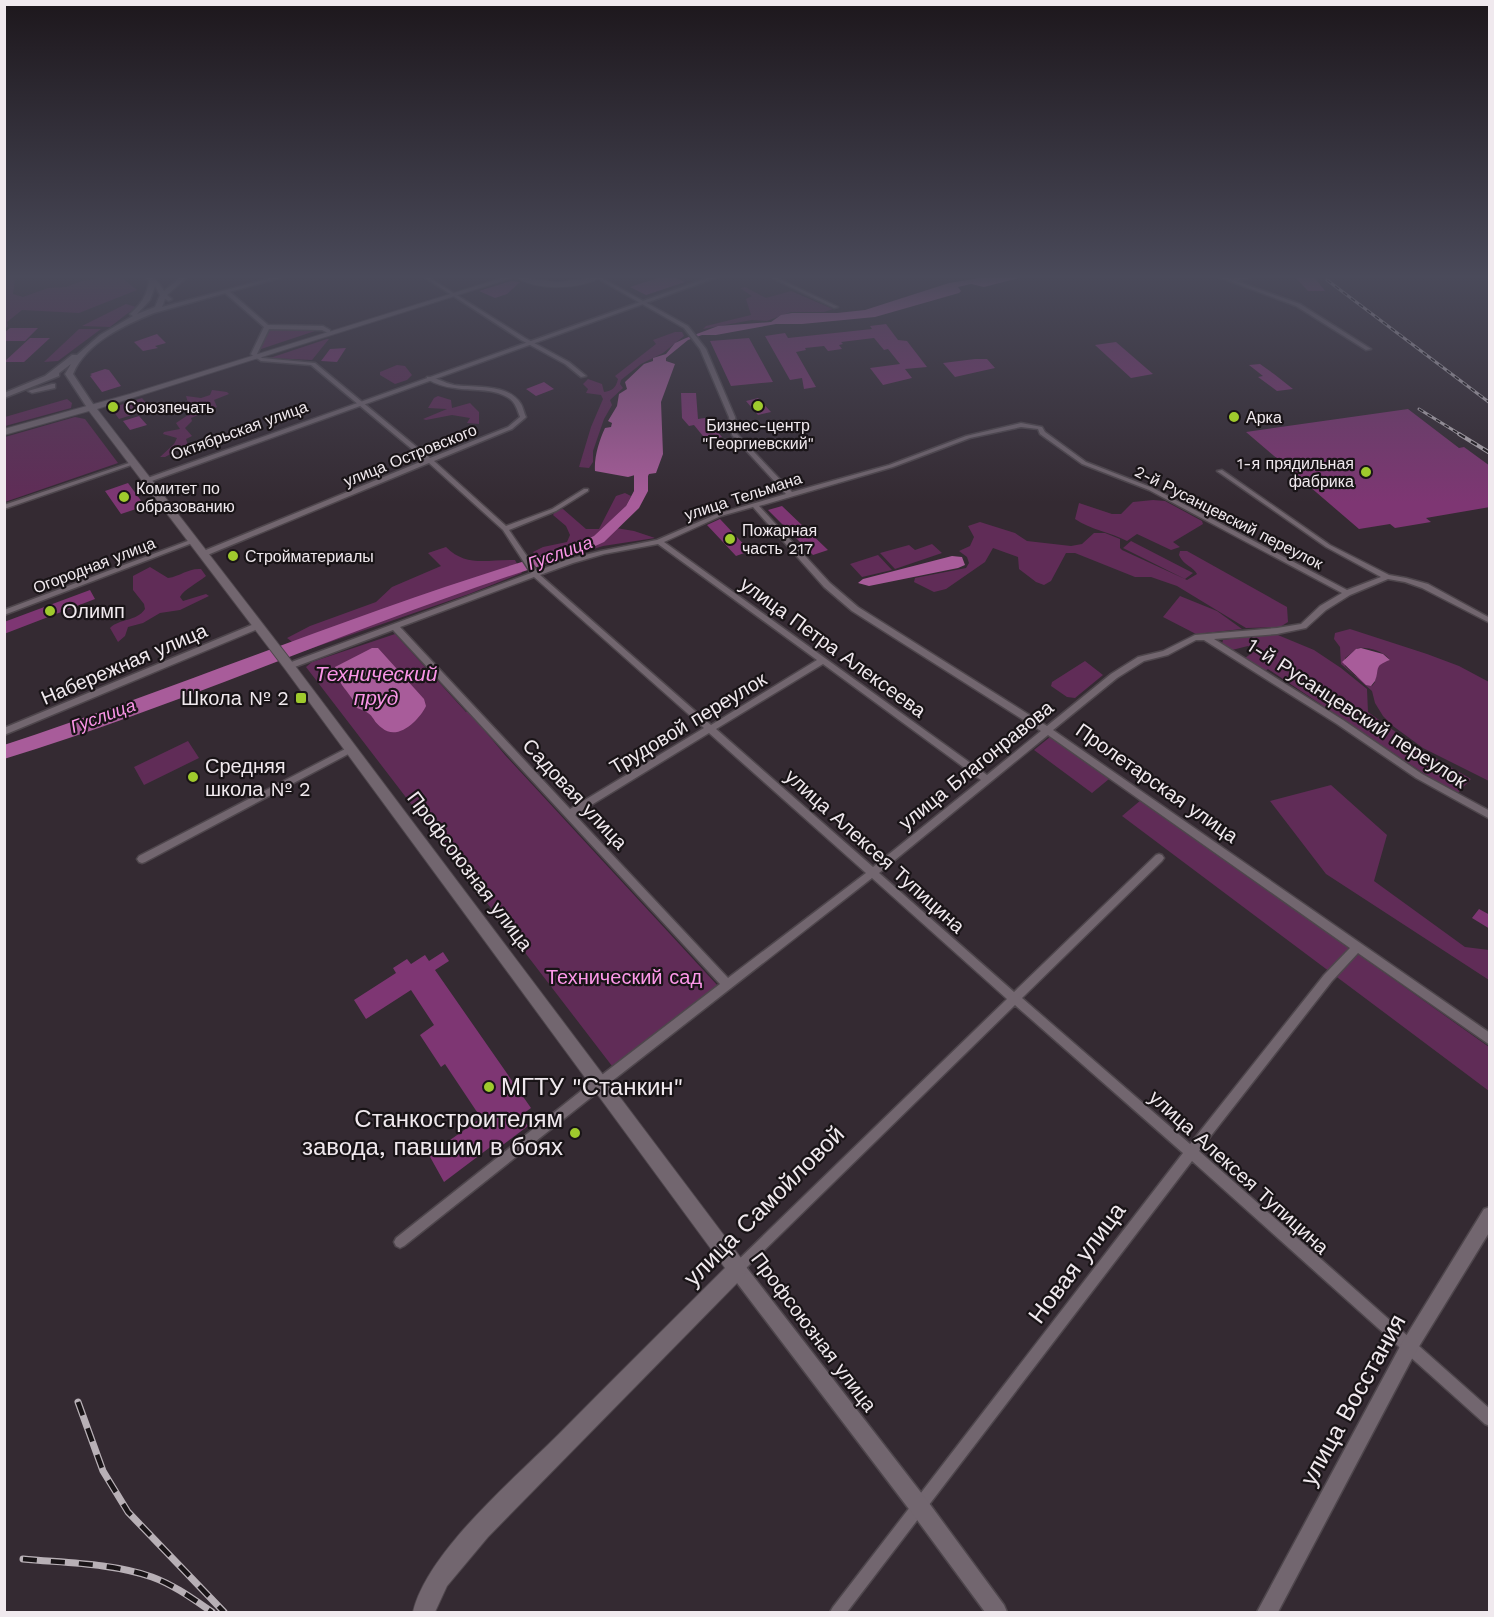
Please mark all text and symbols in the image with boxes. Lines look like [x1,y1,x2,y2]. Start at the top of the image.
street label: Октябрьская улица [168,397,310,464]
place label: Союзпечать [125,398,214,417]
marker: Бизнес-центр "Георгиевский" [751,399,765,413]
marker: Союзпечать [106,400,120,414]
place label: Арка [1246,408,1282,427]
marker: Арка [1227,410,1241,424]
place label: Бизнес-центр "Георгиевский" [702,416,814,453]
street label: улица Островского [341,420,480,491]
place label: 1-я прядильная фабрика [1237,454,1354,491]
street label: 2-й Русанцевский переулок [1132,462,1327,574]
marker: 1-я прядильная фабрика [1359,465,1373,479]
street label: улица Тельмана [682,469,804,524]
place label: Комитет по образованию [136,479,235,516]
marker: Комитет по образованию [117,490,131,504]
place label: Пожарная часть 217 [742,521,817,558]
water label: Гуслица [524,531,595,574]
marker: Пожарная часть 217 [723,532,737,546]
street label: Огородная улица [30,533,158,598]
place label: Стройматериалы [245,547,374,566]
marker: Стройматериалы [226,549,240,563]
street label: улица Петра Алексеева [735,572,931,723]
place label: Олимп [62,599,125,623]
marker: Олимп [43,604,57,618]
street label: Набережная улица [37,618,211,710]
street label: 1-й Русанцевский переулок [1243,633,1472,793]
water label: Технический пруд [315,661,438,710]
street label: Трудовой переулок [605,667,771,779]
place label: Школа № 2 [181,686,289,710]
marker: Школа № 2 [294,691,308,705]
water label: Гуслица [67,694,138,737]
street label: улица Благонравова [894,695,1059,835]
street label: Пролетарская улица [1071,718,1243,849]
street label: Садовая улица [518,734,633,855]
place label: Средняя школа № 2 [205,754,311,801]
street label: улица Алексея Тупицина [780,764,970,939]
marker: Средняя школа № 2 [186,770,200,784]
street label: Профсоюзная улица [402,787,538,956]
park label: Технический сад [546,965,702,989]
place label: МГТУ "Станкин" [501,1073,683,1101]
marker: МГТУ "Станкин" [482,1080,496,1094]
street label: улица Алексея Тупицина [1144,1085,1334,1260]
place label: Станкостроителям завода, павшим в боях [302,1105,563,1161]
street label: улица Самойловой [678,1120,850,1292]
marker: Станкостроителям завода, павшим в боях [568,1126,582,1140]
street label: Новая улица [1023,1197,1132,1329]
street label: Профсоюзная улица [746,1248,882,1417]
street label: улица Восстания [1294,1310,1412,1490]

